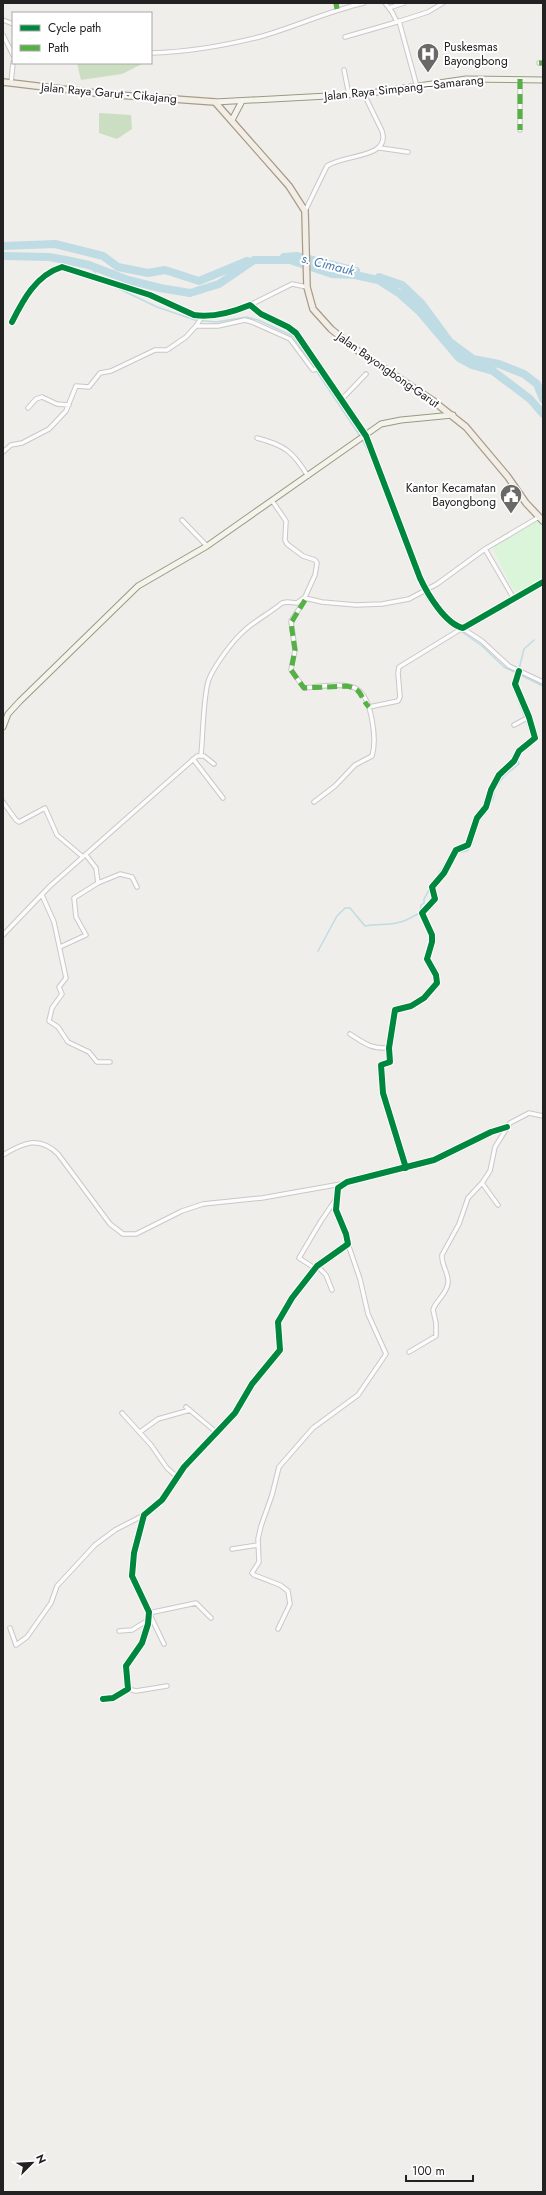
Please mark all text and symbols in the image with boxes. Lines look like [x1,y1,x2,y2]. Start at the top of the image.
legend [12,12,152,64]
text: Cycle path [48,19,101,37]
place label: Puskesmas Bayongbong [444,38,508,70]
text: Path [48,39,69,57]
hospital icon: Puskesmas Bayongbong [415,41,441,74]
street label: Jalan Raya Simpang—Samarang [321,71,485,106]
street label: Jalan Raya Garut - Cikajang [38,78,178,108]
water label: s. Cimauk [299,249,357,280]
street label: Jalan Bayongbong-Garut [331,327,443,412]
place label: Kantor Kecamatan Bayongbong [406,479,496,511]
public building icon: Kantor Kecamatan Bayongbong [498,482,524,515]
north arrow [12,2143,52,2183]
text: N [32,2152,50,2166]
scale bar [406,2157,473,2183]
text: 100 m [412,2162,445,2180]

